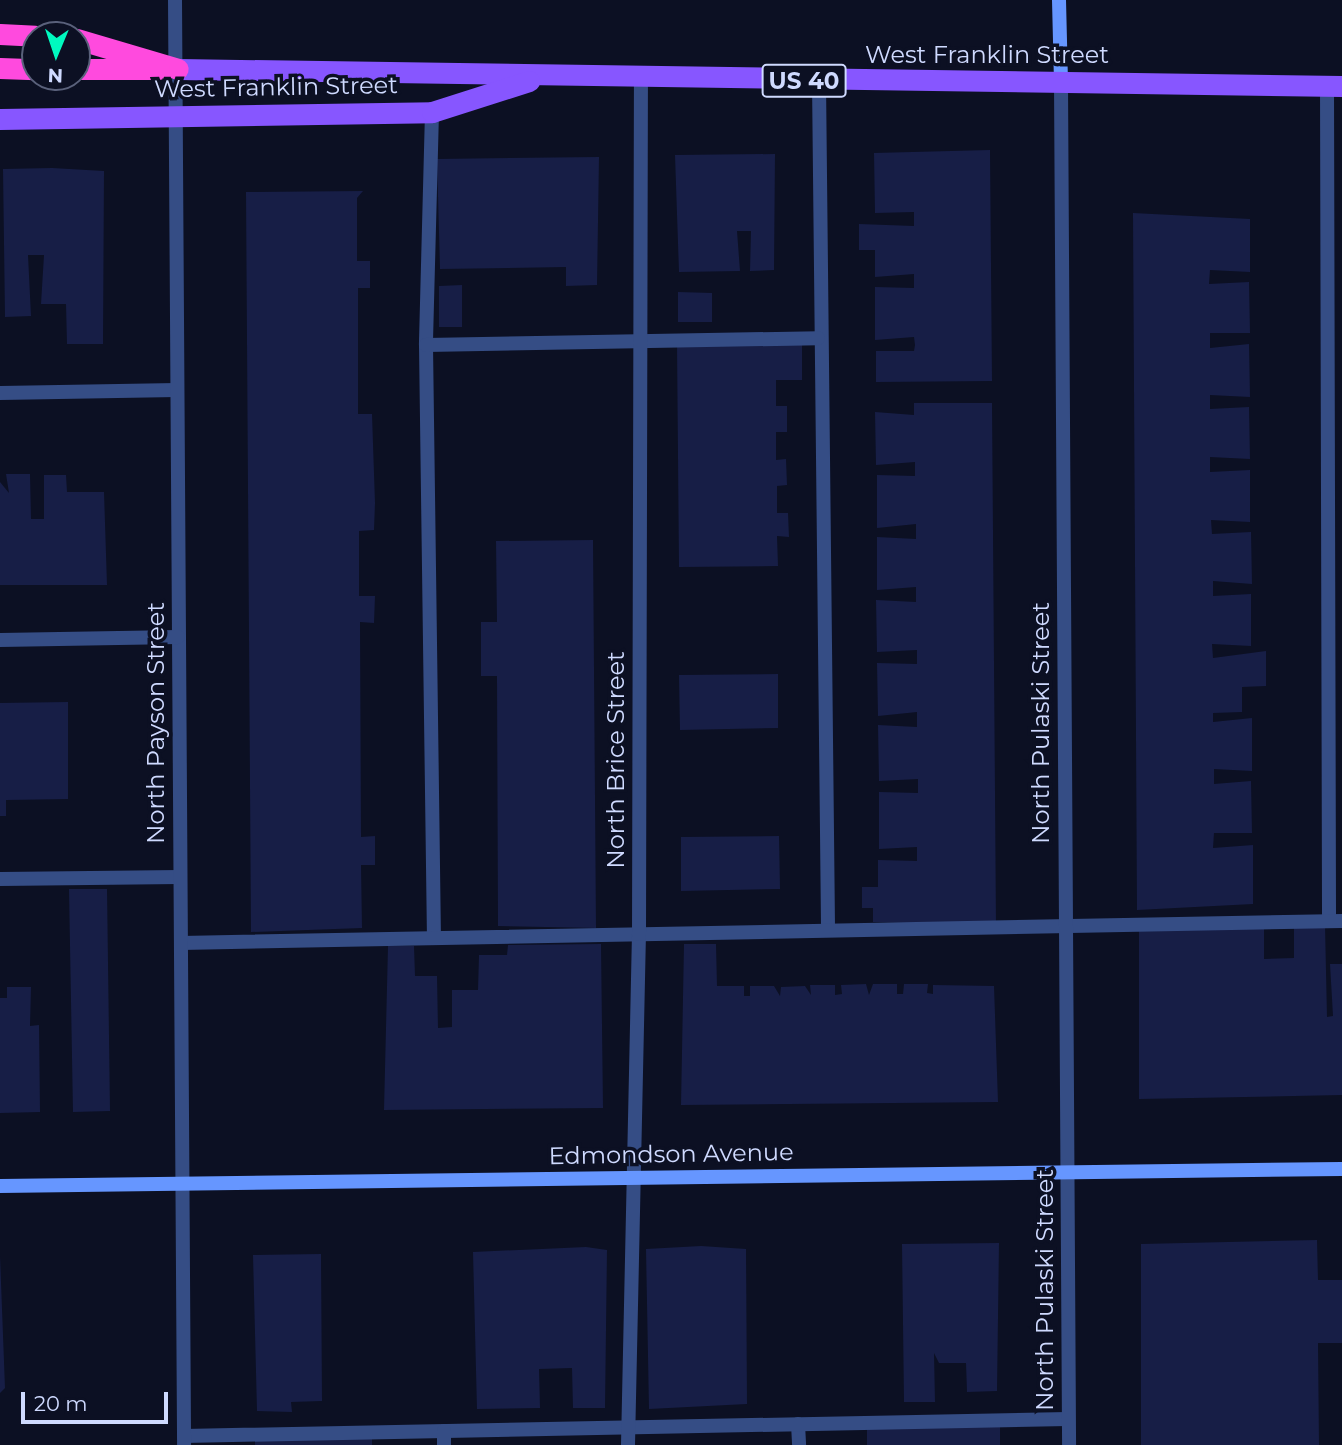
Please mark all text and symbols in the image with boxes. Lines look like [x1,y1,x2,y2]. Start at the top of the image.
north arrow [21,21,91,91]
street label: West Franklin Street [865,41,1109,69]
road number: US 40 [760,61,848,100]
text: N [47,64,63,87]
street label: West Franklin Street [154,70,398,104]
street label: North Payson Street [142,602,170,844]
street label: North Pulaski Street [1027,602,1055,844]
street label: North Brice Street [602,651,630,869]
street label: Edmondson Avenue [548,1137,794,1171]
street label: North Pulaski Street [1031,1169,1059,1411]
scale bar [24,1378,172,1422]
text: 20 m [34,1391,88,1416]

